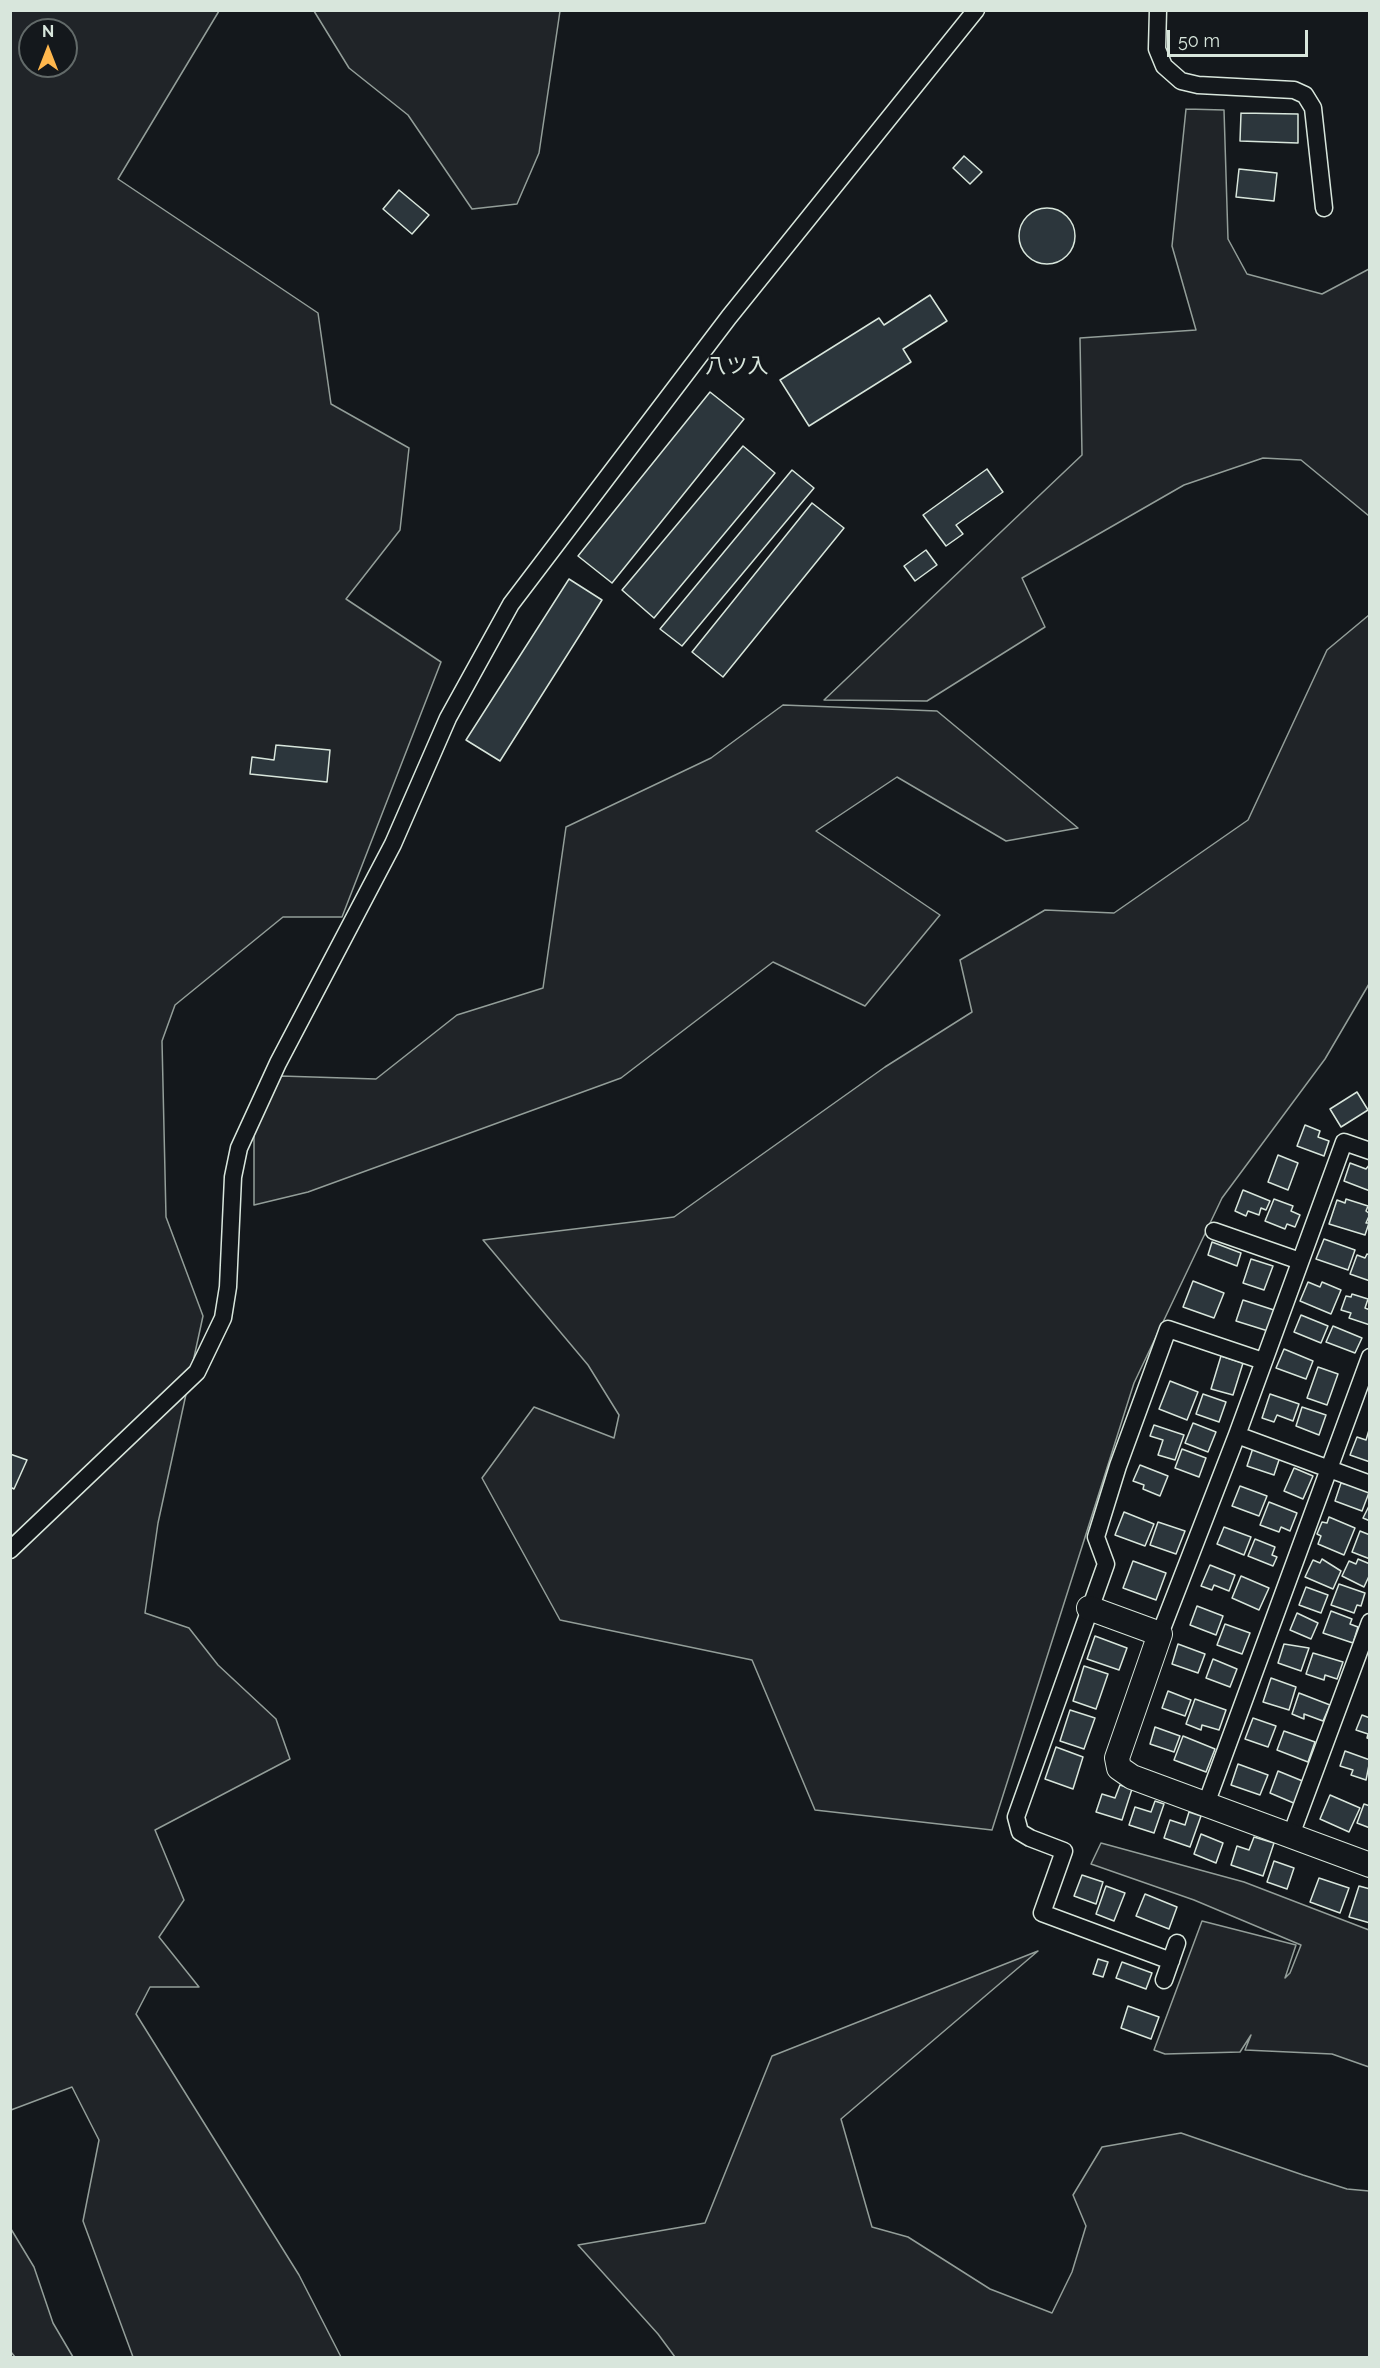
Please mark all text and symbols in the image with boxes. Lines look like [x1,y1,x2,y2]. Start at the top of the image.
north arrow [18,18,78,78]
scale bar [1170,18,1311,56]
text: N [42,22,54,41]
text: 50 m [1178,30,1220,51]
district label: 八ツ入 [706,354,768,380]

